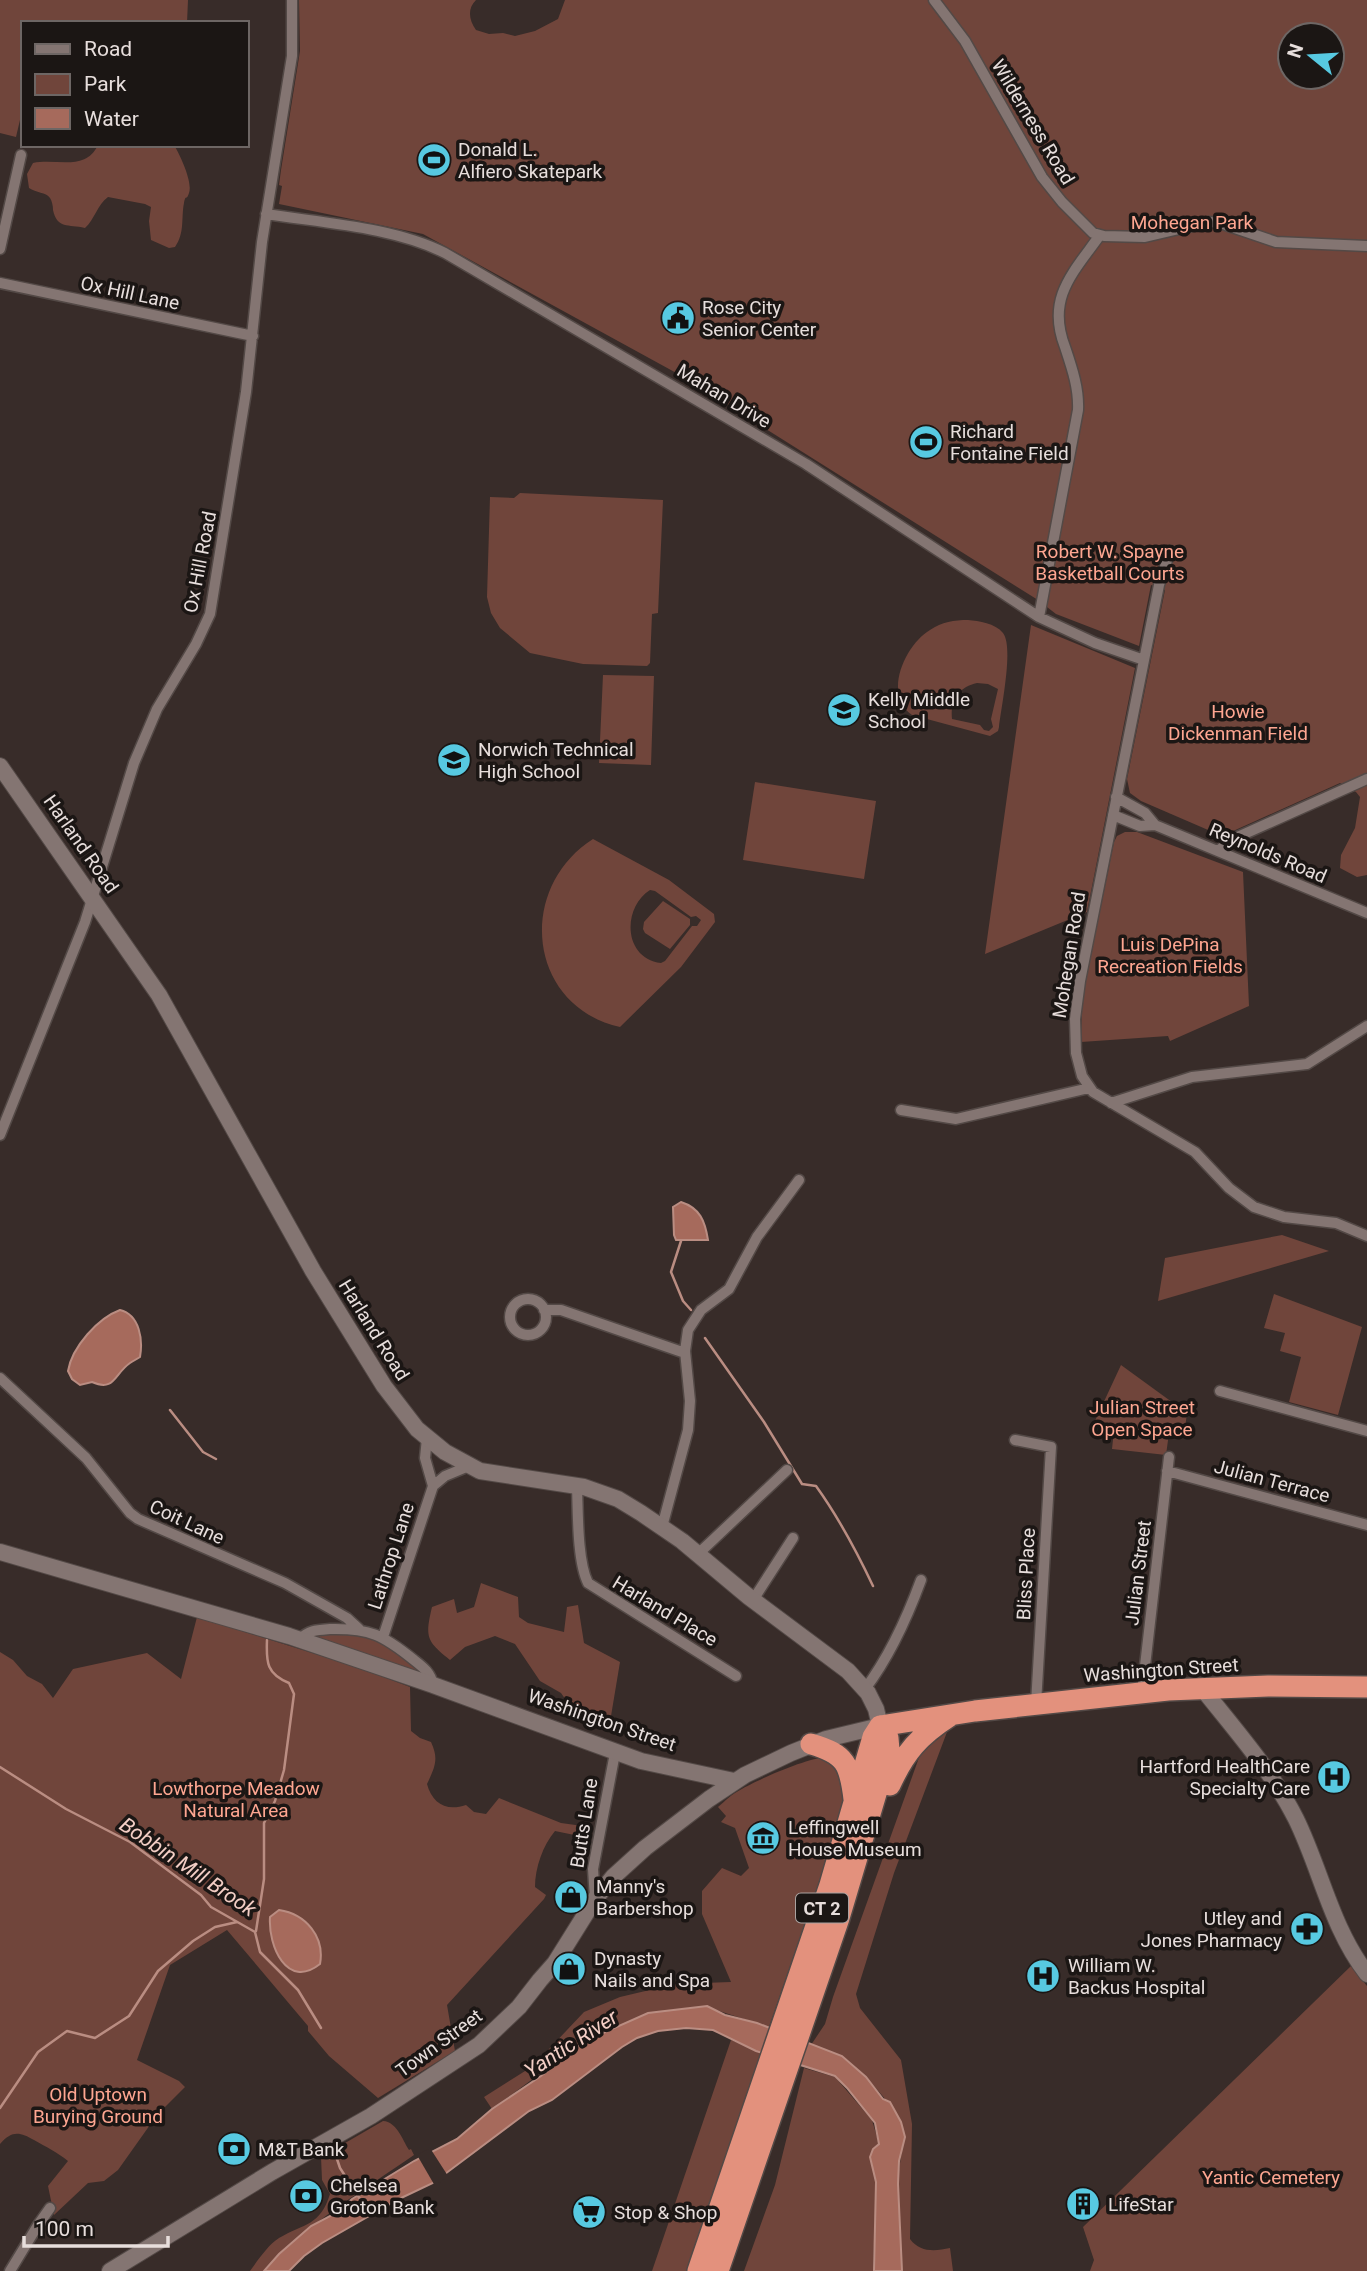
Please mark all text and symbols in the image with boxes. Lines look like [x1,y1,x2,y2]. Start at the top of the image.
legend [21,21,248,147]
north arrow [1276,21,1346,91]
text: Road [84,37,132,61]
text: N [1282,41,1308,61]
street label: Wilderness Road [987,55,1079,189]
text: Park [84,72,127,96]
text: Water [84,107,139,131]
place label: Donald L. Alfiero Skatepark [458,138,602,183]
sports icon: Donald L. Alfiero Skatepark [415,141,453,179]
park label: Mohegan Park [1131,211,1254,234]
street label: Ox Hill Lane [78,271,182,315]
place label: Rose City Senior Center [702,296,817,341]
public building icon: Rose City Senior Center [659,299,697,337]
street label: Mahan Drive [673,359,775,433]
place label: Richard Fontaine Field [950,420,1069,465]
sports icon: Richard Fontaine Field [907,423,945,461]
street label: Ox Hill Road [179,509,221,615]
park label: Robert W. Spayne Basketball Courts [1035,540,1185,585]
place label: Kelly Middle School [868,688,970,733]
school or university icon: Kelly Middle School [825,691,863,729]
park label: Howie Dickenman Field [1168,700,1308,745]
place label: Norwich Technical High School [478,738,634,783]
school or university icon: Norwich Technical High School [435,741,473,779]
street label: Harland Road [39,790,123,898]
street label: Reynolds Road [1206,818,1330,888]
street label: Mohegan Road [1048,890,1090,1020]
park label: Luis DePina Recreation Fields [1097,933,1243,978]
street label: Harland Road [334,1275,414,1385]
park label: Julian Street Open Space [1089,1396,1195,1441]
street label: Julian Terrace [1212,1455,1332,1507]
street label: Coit Lane [146,1495,228,1549]
street label: Lathrop Lane [363,1500,419,1612]
street label: Julian Street [1120,1519,1156,1627]
street label: Bliss Place [1012,1527,1040,1621]
street label: Harland Place [608,1571,722,1651]
street label: Washington Street [1083,1653,1239,1687]
street label: Washington Street [525,1684,679,1756]
place label: Hartford HealthCare Specialty Care [1140,1755,1310,1800]
hospital icon: Hartford HealthCare Specialty Care [1315,1758,1353,1796]
park label: Lowthorpe Meadow Natural Area [152,1777,320,1822]
street label: Butts Lane [566,1777,602,1869]
water label: Bobbin Mill Brook [115,1813,261,1922]
place label: Leffingwell House Museum [788,1816,922,1861]
museum icon: Leffingwell House Museum [744,1819,782,1857]
place label: Manny's Barbershop [596,1875,694,1920]
shop icon: Manny's Barbershop [552,1878,590,1916]
road number: CT 2 [796,1894,848,1922]
place label: Utley and Jones Pharmacy [1140,1907,1282,1952]
pharmacy icon: Utley and Jones Pharmacy [1288,1910,1326,1948]
place label: Dynasty Nails and Spa [594,1947,710,1992]
shop icon: Dynasty Nails and Spa [550,1950,588,1988]
place label: William W. Backus Hospital [1068,1954,1205,1999]
hospital icon: William W. Backus Hospital [1024,1957,1062,1995]
street label: Town Street [391,2004,487,2082]
water label: Yantic River [520,2004,623,2083]
park label: Old Uptown Burying Ground [33,2083,163,2128]
bank icon: M&T Bank [215,2130,253,2168]
place label: M&T Bank [258,2138,345,2161]
park label: Yantic Cemetery [1202,2166,1340,2189]
place label: Chelsea Groton Bank [330,2174,435,2219]
bank icon: Chelsea Groton Bank [287,2177,325,2215]
building icon: LifeStar [1064,2185,1102,2223]
supermarket icon: Stop & Shop [570,2193,608,2231]
place label: LifeStar [1108,2193,1174,2216]
place label: Stop & Shop [614,2201,717,2224]
scale bar [24,2204,168,2248]
text: 100 m [35,2217,94,2241]

